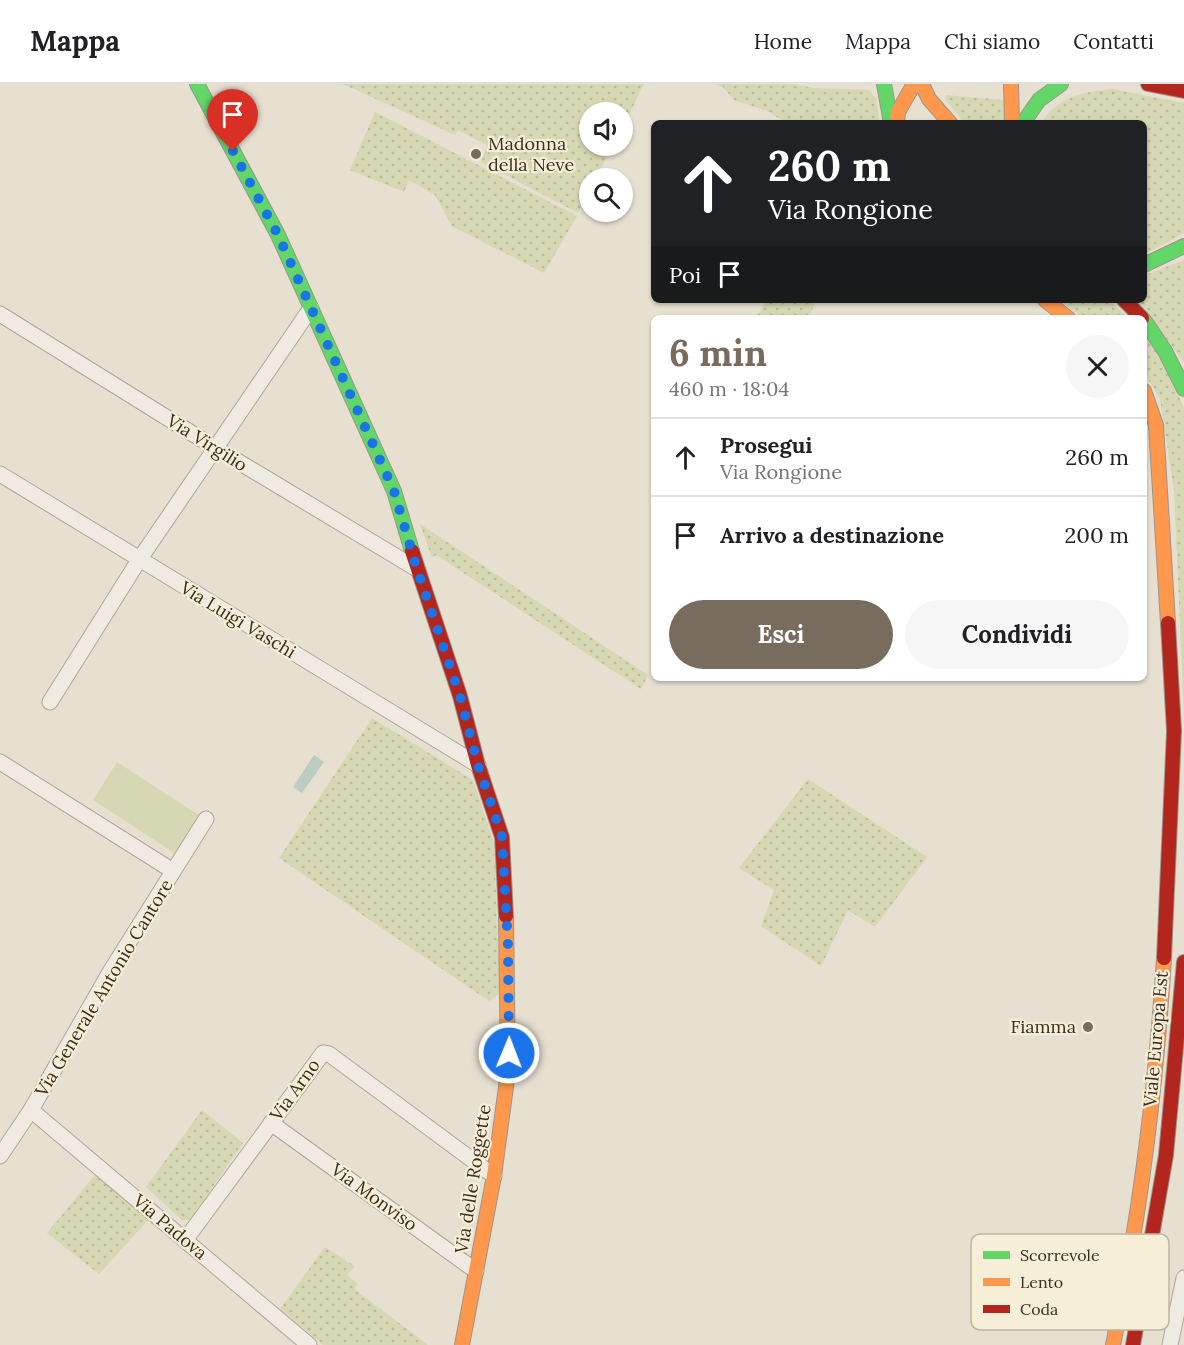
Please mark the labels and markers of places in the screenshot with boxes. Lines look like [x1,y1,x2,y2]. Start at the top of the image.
pin [207,89,258,151]
place label: Madonna della Neve [488,132,575,176]
marker: Madonna della Neve [469,147,483,161]
place label: Fiamma [1010,1015,1076,1038]
marker: Fiamma [1081,1020,1095,1034]

